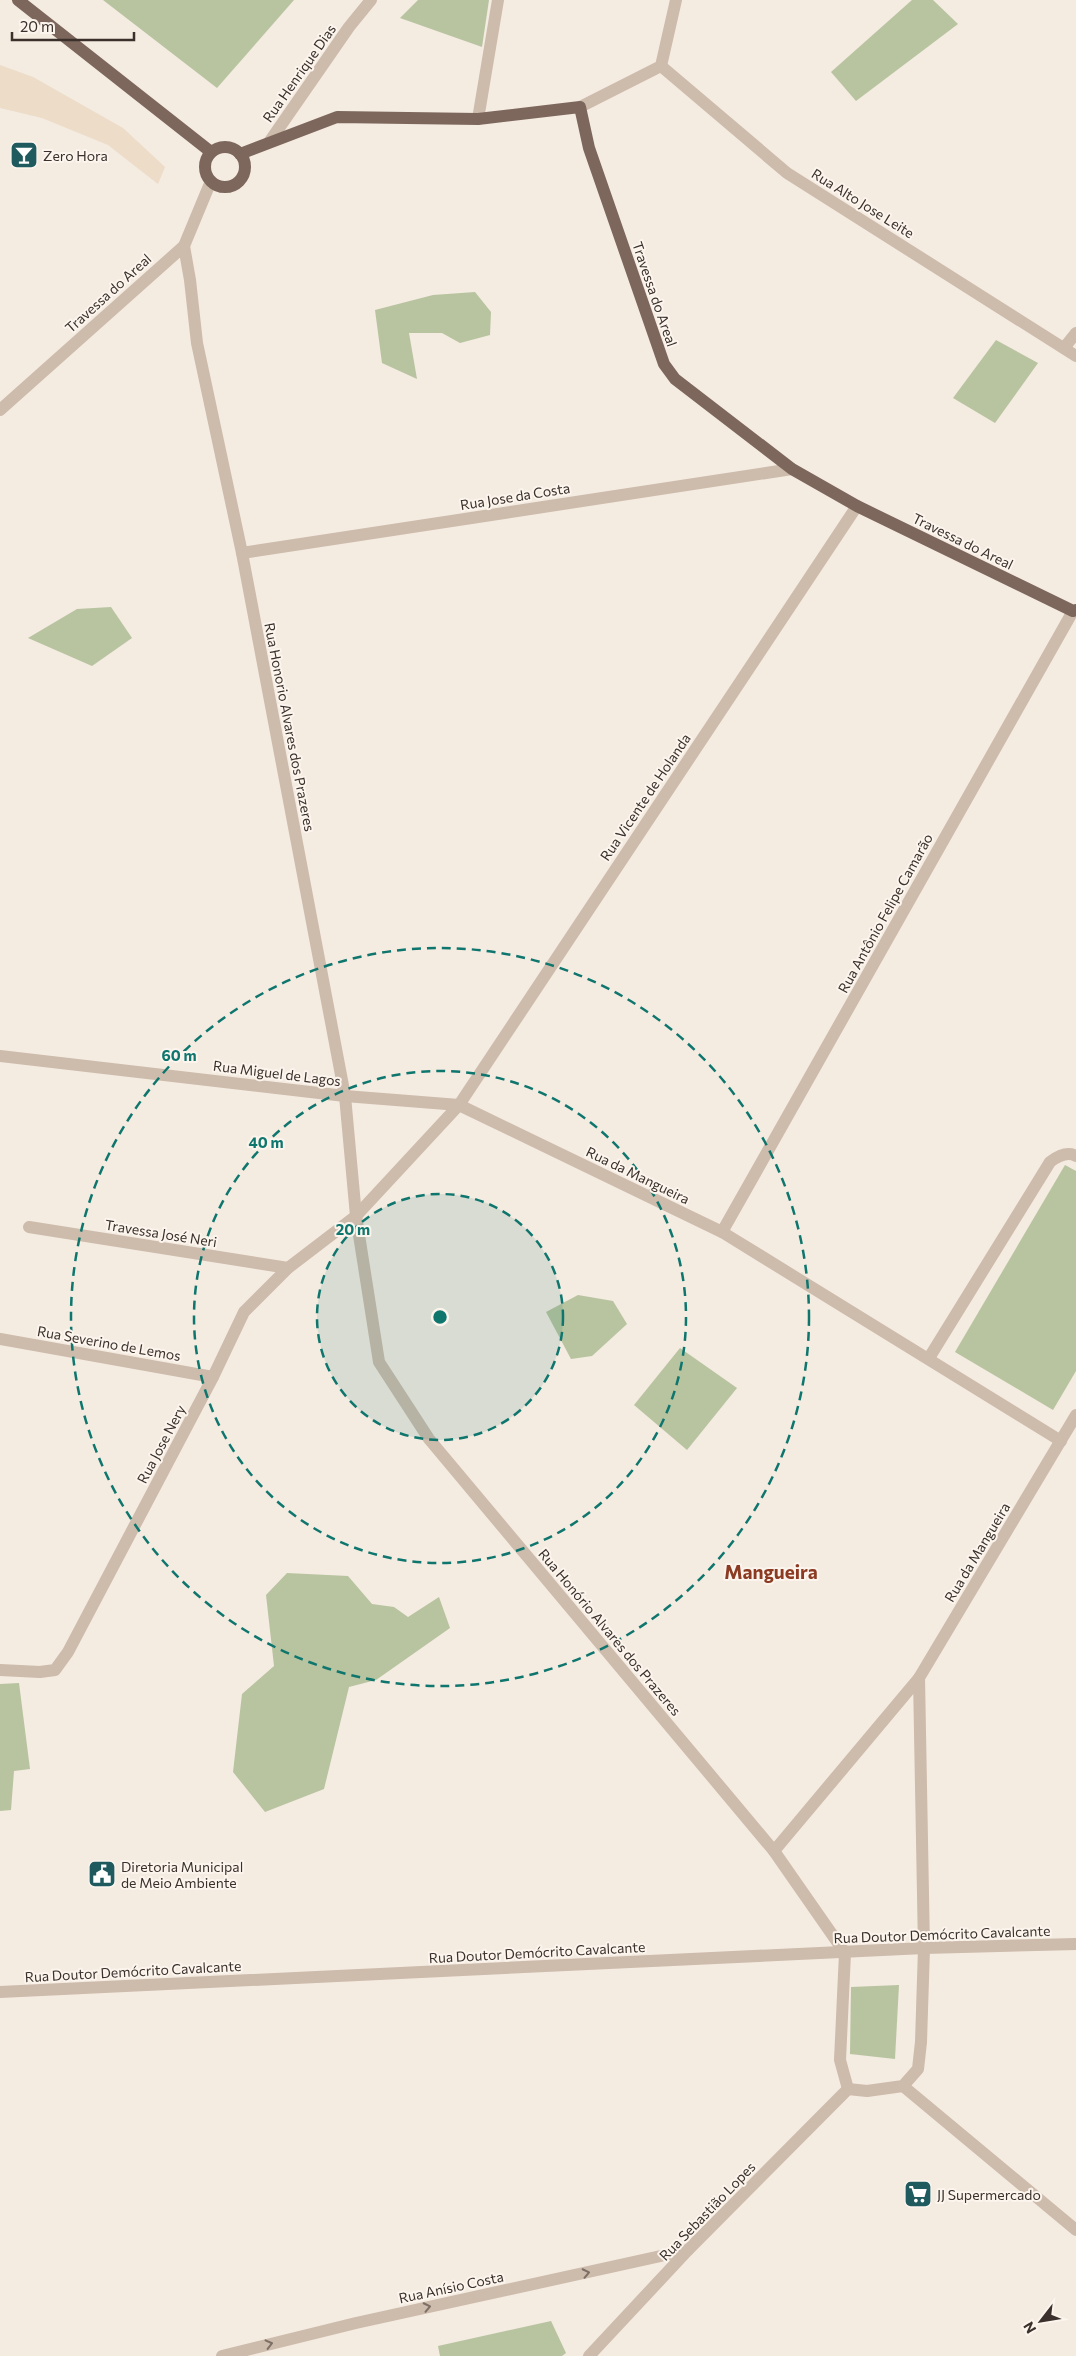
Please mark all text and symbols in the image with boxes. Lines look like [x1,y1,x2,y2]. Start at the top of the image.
scale bar [12,10,135,42]
text: 20 m [20,17,54,35]
street label: Rua Henrique Dias [259,21,339,125]
bar icon: Zero Hora [9,140,39,170]
place label: Zero Hora [43,147,108,164]
street label: Rua Alto Jose Leite [809,165,917,241]
street label: Travessa do Areal [629,239,681,349]
street label: Travessa do Areal [61,250,155,336]
street label: Rua Jose da Costa [459,479,571,513]
street label: Travessa do Areal [910,509,1016,573]
street label: Rua Honorio Alvares dos Prazeres [261,621,319,833]
street label: Rua Vicente de Holanda [596,730,694,864]
street label: Rua Antônio Felipe Camarão [834,830,936,996]
text: 60 m [161,1046,197,1064]
street label: Rua Miguel de Lagos [212,1057,342,1089]
text: 40 m [248,1133,284,1151]
street label: Rua da Mangueira [583,1143,693,1207]
street label: Travessa José Neri [104,1216,218,1250]
text: 20 m [336,1220,370,1238]
centre of rings [431,1308,449,1326]
street label: Rua Severino de Lemos [36,1322,182,1364]
street label: Rua Jose Nery [133,1402,189,1486]
street label: Rua da Mangueira [941,1499,1013,1605]
street label: Rua Honório Alvares dos Prazeres [535,1545,685,1719]
district label: Mangueira [724,1560,818,1583]
place label: Diretoria Municipal de Meio Ambiente [121,1858,243,1891]
public building icon: Diretoria Municipal de Meio Ambiente [87,1859,117,1889]
street label: Rua Doutor Demócrito Cavalcante [833,1922,1051,1946]
street label: Rua Doutor Demócrito Cavalcante [428,1938,646,1966]
street label: Rua Doutor Demócrito Cavalcante [24,1957,242,1985]
street label: Rua Sebastião Lopes [655,2158,759,2264]
supermarket icon: JJ Supermercado [903,2179,933,2209]
place label: JJ Supermercado [937,2186,1041,2203]
street label: Rua Anísio Costa [397,2268,505,2306]
one-way arrow [582,2268,591,2278]
north arrow [1016,2296,1066,2346]
one-way arrow [423,2302,432,2313]
text: N [1019,2319,1039,2337]
one-way arrow [265,2339,274,2350]

